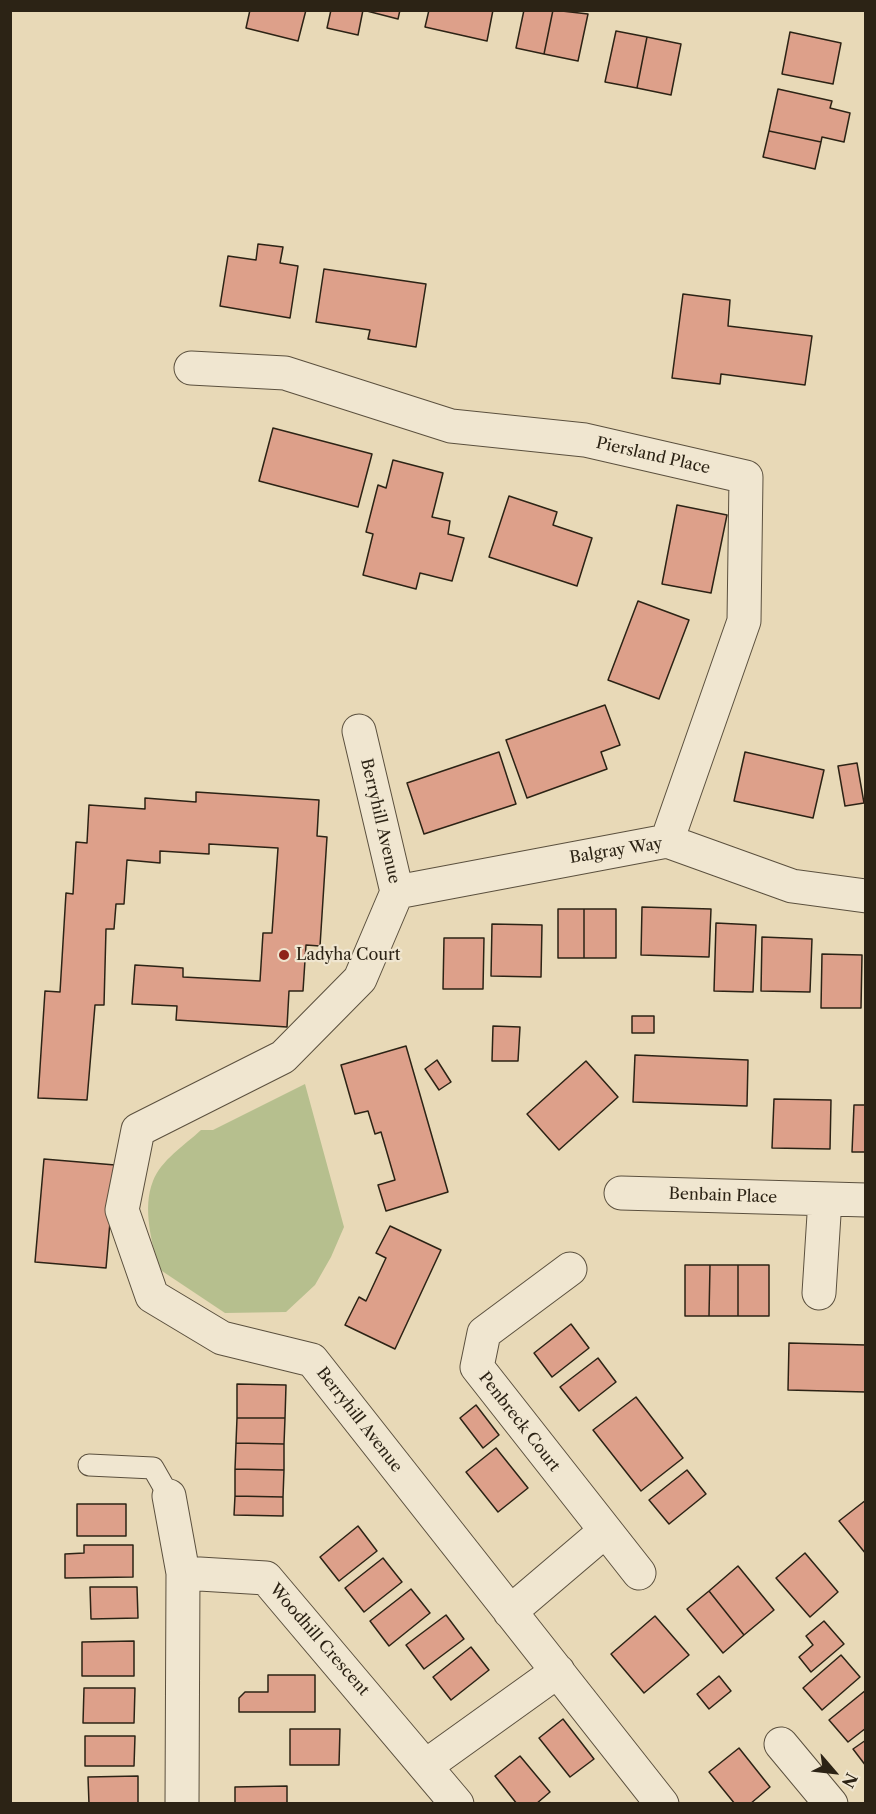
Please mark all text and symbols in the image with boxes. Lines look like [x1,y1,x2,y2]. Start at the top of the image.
street label: Piersland Place [594,434,712,478]
street label: Berryhill Avenue [356,757,404,885]
street label: Balgray Way [568,834,664,868]
place label: Ladyha Court [296,945,400,965]
marker: Ladyha Court [277,948,291,962]
street label: Benbain Place [668,1185,778,1207]
street label: Berryhill Avenue [312,1364,406,1476]
street label: Penbreck Court [474,1369,564,1475]
street label: Woodhill Crescent [265,1580,373,1700]
north arrow [804,1742,864,1802]
text: N [838,1770,862,1791]

